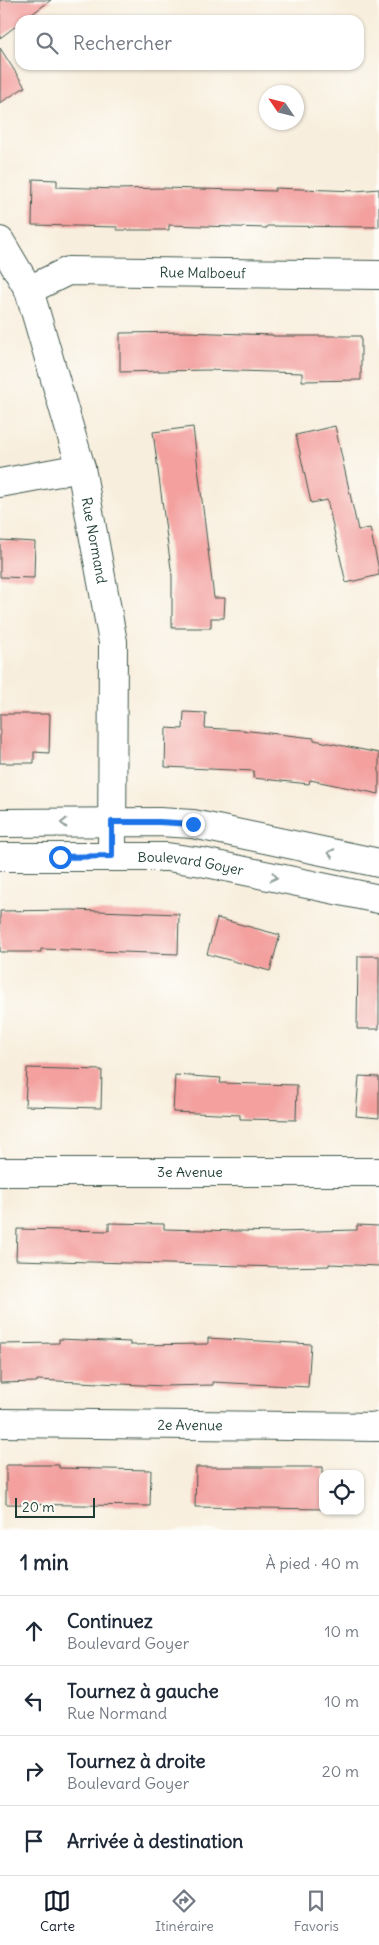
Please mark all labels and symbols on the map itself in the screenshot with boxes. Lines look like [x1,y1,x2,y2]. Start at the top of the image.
north arrow [259,85,304,130]
street label: Rue Malboeuf [159,263,246,282]
street label: Rue Normand [78,496,111,585]
route end [182,813,205,836]
one-way arrow [59,818,67,828]
route start [49,846,72,869]
street label: Boulevard Goyer [138,848,245,879]
one-way arrow [327,848,336,859]
one-way arrow [270,871,279,881]
street label: 3e Avenue [157,1163,223,1181]
street label: 2e Avenue [157,1416,223,1434]
scale bar [15,1495,95,1518]

